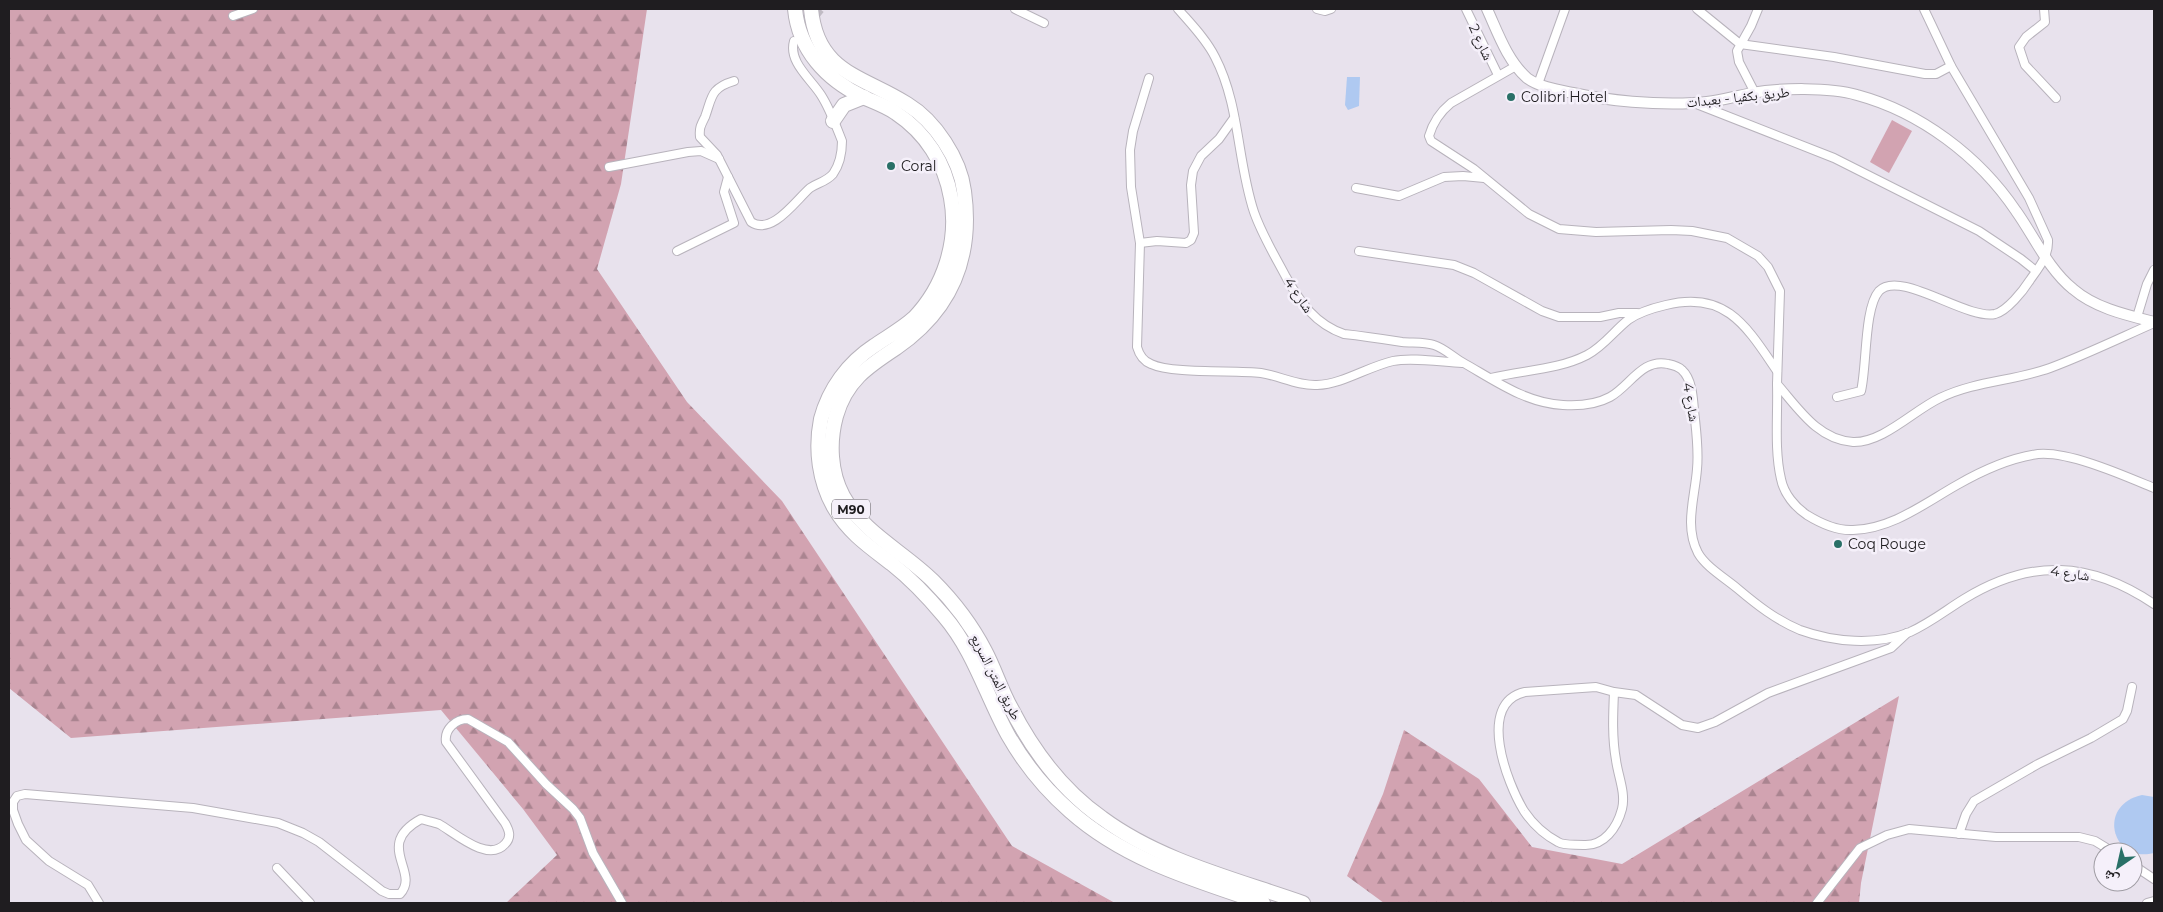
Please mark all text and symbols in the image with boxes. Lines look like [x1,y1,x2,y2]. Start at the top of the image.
street label: شارع 2 [1464,21,1497,64]
street label: طريق بكفيا - بعبدات [1685,83,1791,112]
place label: Colibri Hotel [1521,88,1607,106]
marker: Colibri Hotel [1505,91,1517,103]
place label: Coral [901,157,936,175]
marker: Coral [885,160,897,172]
street label: شارع 4 [1280,274,1318,317]
street label: شارع 4 [1678,381,1703,423]
road number: M90 [832,499,870,518]
place label: Coq Rouge [1848,535,1926,553]
marker: Coq Rouge [1832,538,1844,550]
street label: شارع 4 [2049,561,2091,586]
street label: طريق المتن السريع [966,631,1025,723]
north arrow [2093,842,2143,892]
text: ش [2099,866,2122,889]

